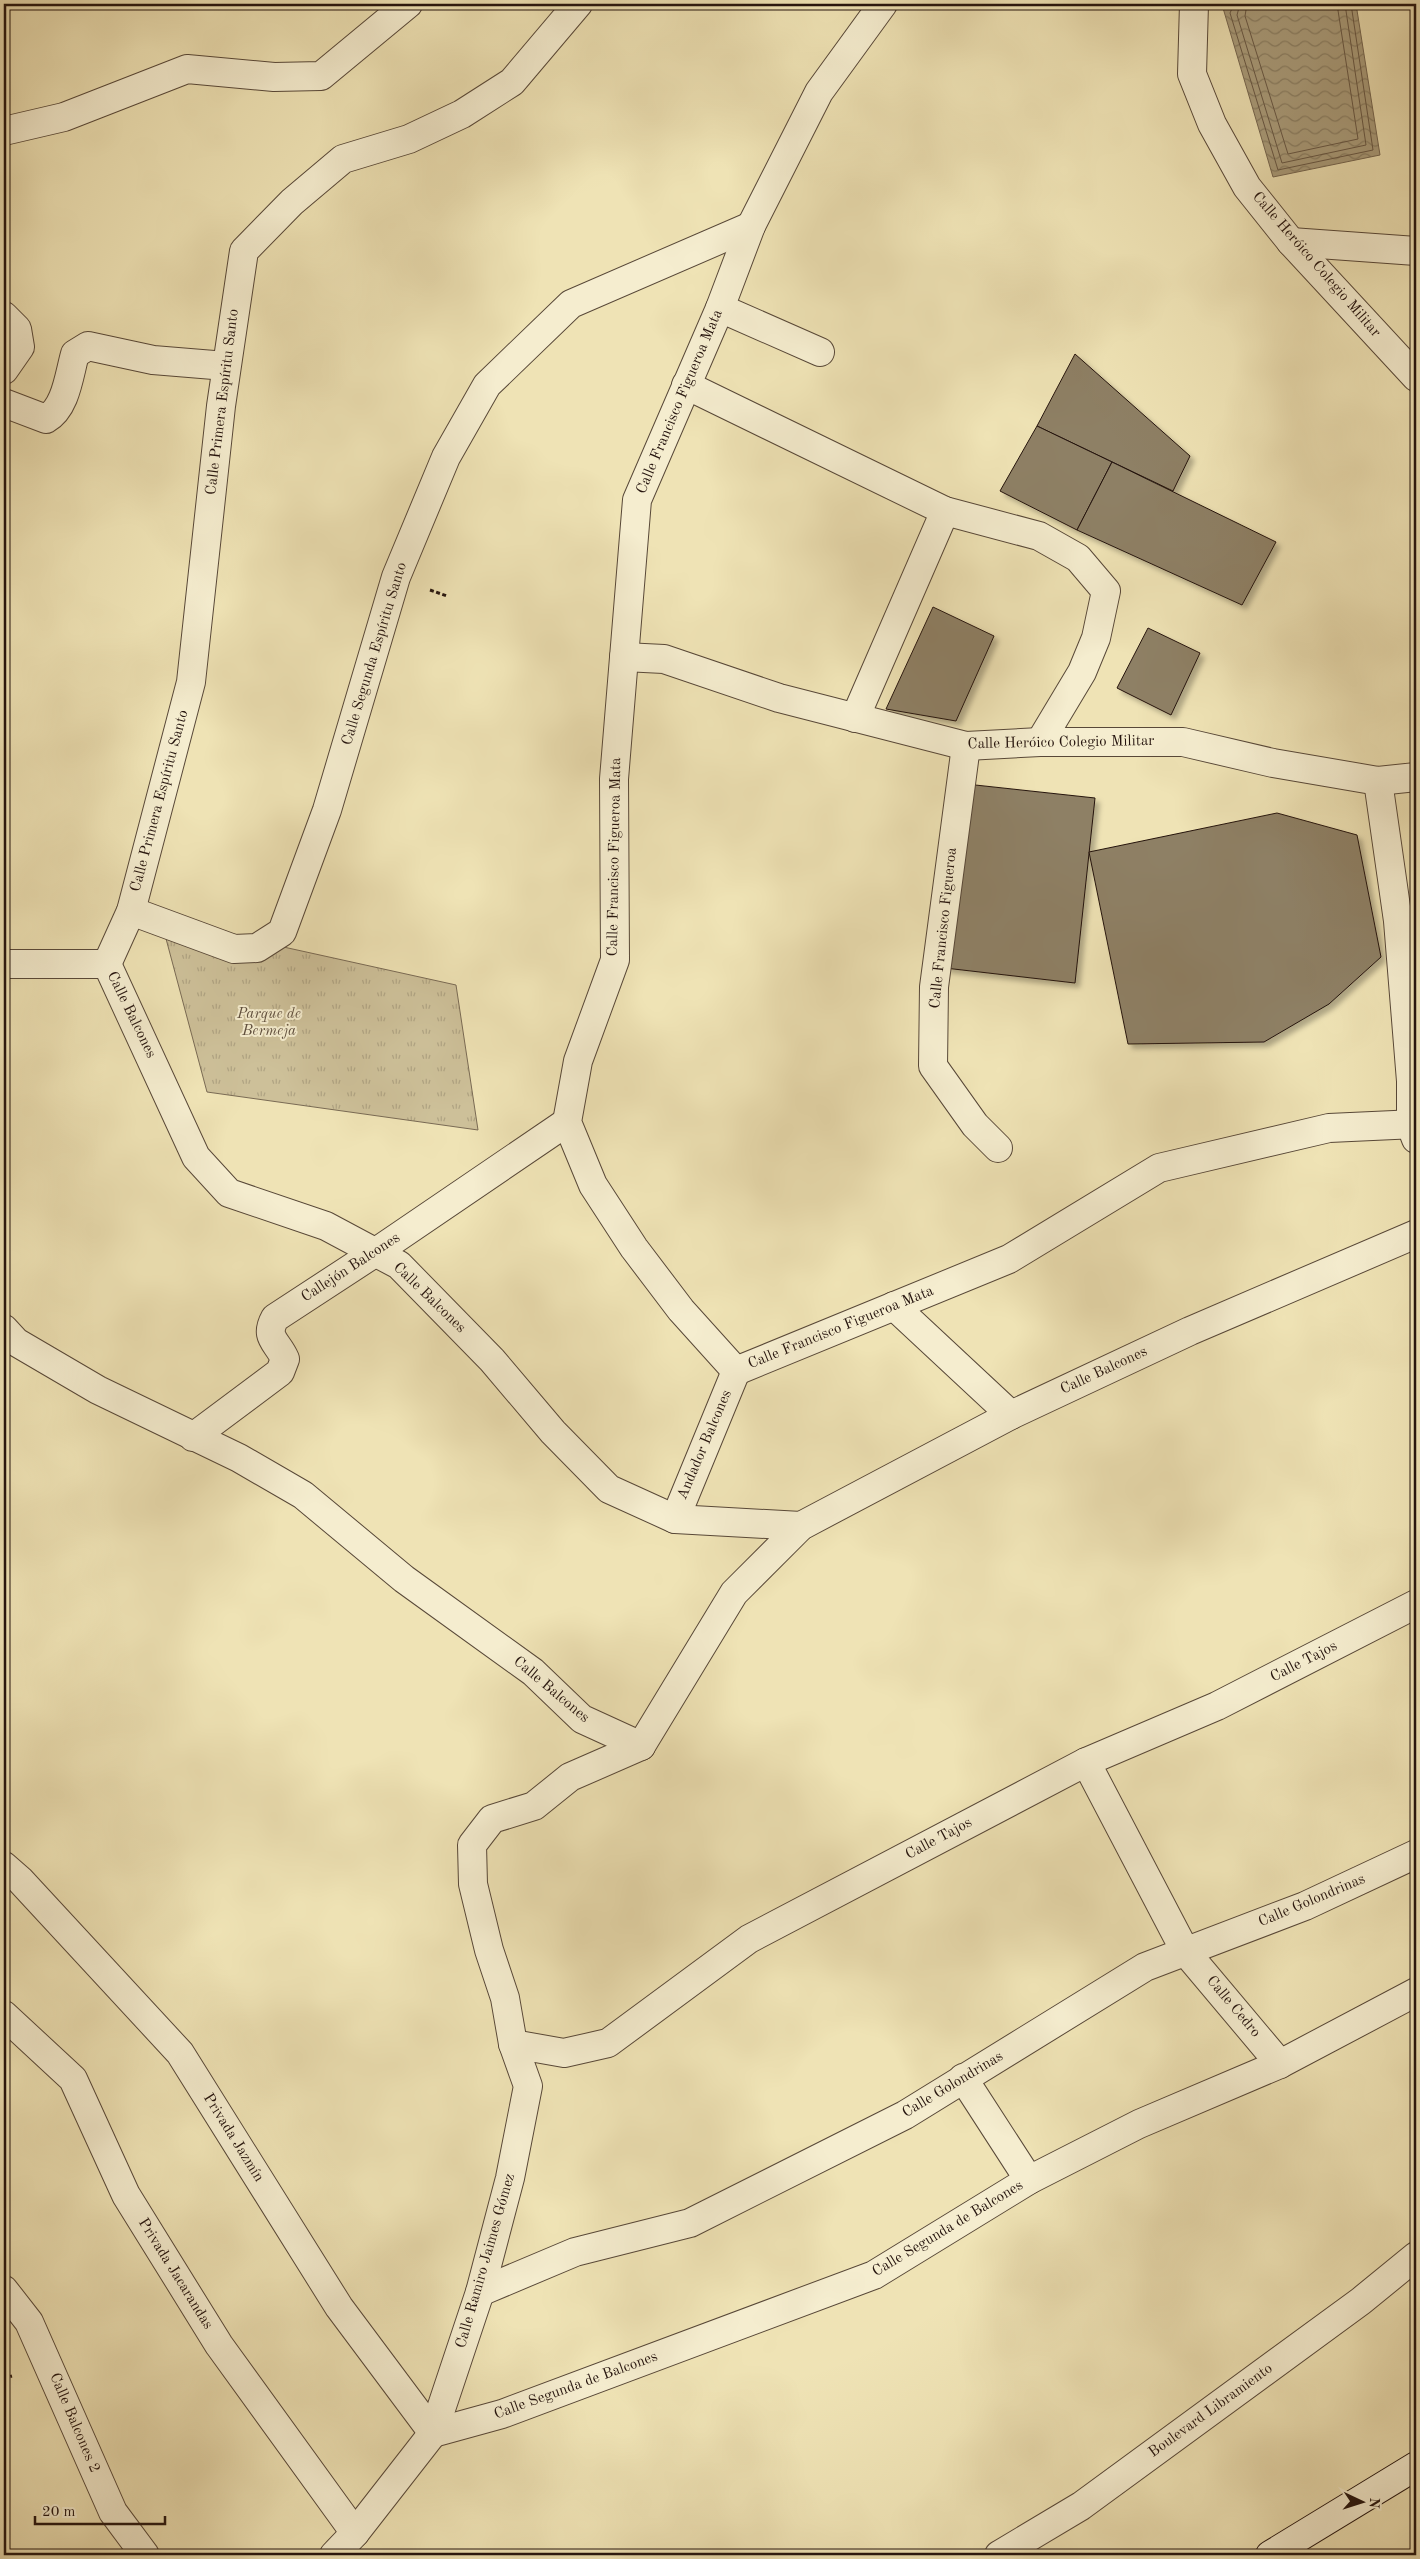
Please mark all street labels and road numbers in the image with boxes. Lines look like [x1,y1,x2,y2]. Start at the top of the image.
street label: Calle Heróico Colegio Militar [1249,190,1383,340]
street label: Calle Francisco Figueroa Mata [634,307,726,496]
street label: Calle Primera Espíritu Santo [204,308,242,496]
street label: Calle Segunda Espíritu Santo [340,561,410,747]
street label: Calle Primera Espíritu Santo [128,709,192,893]
street label: Calle Heróico Colegio Militar [967,734,1155,752]
street label: Calle Francisco Figueroa Mata [606,757,624,957]
street label: Calle Francisco Figueroa [928,846,960,1009]
street label: Calle Balcones [104,969,158,1061]
street label: Callejón Balcones [299,1231,403,1305]
street label: Calle Balcones [390,1260,468,1336]
street label: Calle Francisco Figueroa Mata [746,1284,937,1372]
street label: Calle Balcones [1058,1344,1150,1398]
street label: Andador Balcones [675,1388,735,1502]
street label: Calle Tajos [1268,1639,1340,1685]
street label: Calle Balcones [510,1654,592,1726]
street label: Calle Tajos [903,1815,975,1863]
street label: Calle Golondrinas [1256,1872,1368,1930]
street label: Calle Cedro [1203,1973,1263,2041]
street label: Calle Golondrinas [900,2049,1006,2121]
street label: Privada Jazmín [200,2091,266,2185]
street label: Calle Ramiro Jaimes Gómez [454,2172,518,2350]
street label: Calle Segunda de Balcones [870,2178,1026,2280]
street label: Privada Jacarandas [135,2216,215,2332]
street label: Calle Segunda de Balcones [492,2349,660,2423]
street label: Boulevard Libramiento [1146,2361,1276,2461]
street label: Calle Balcones 2 [46,2371,102,2475]

